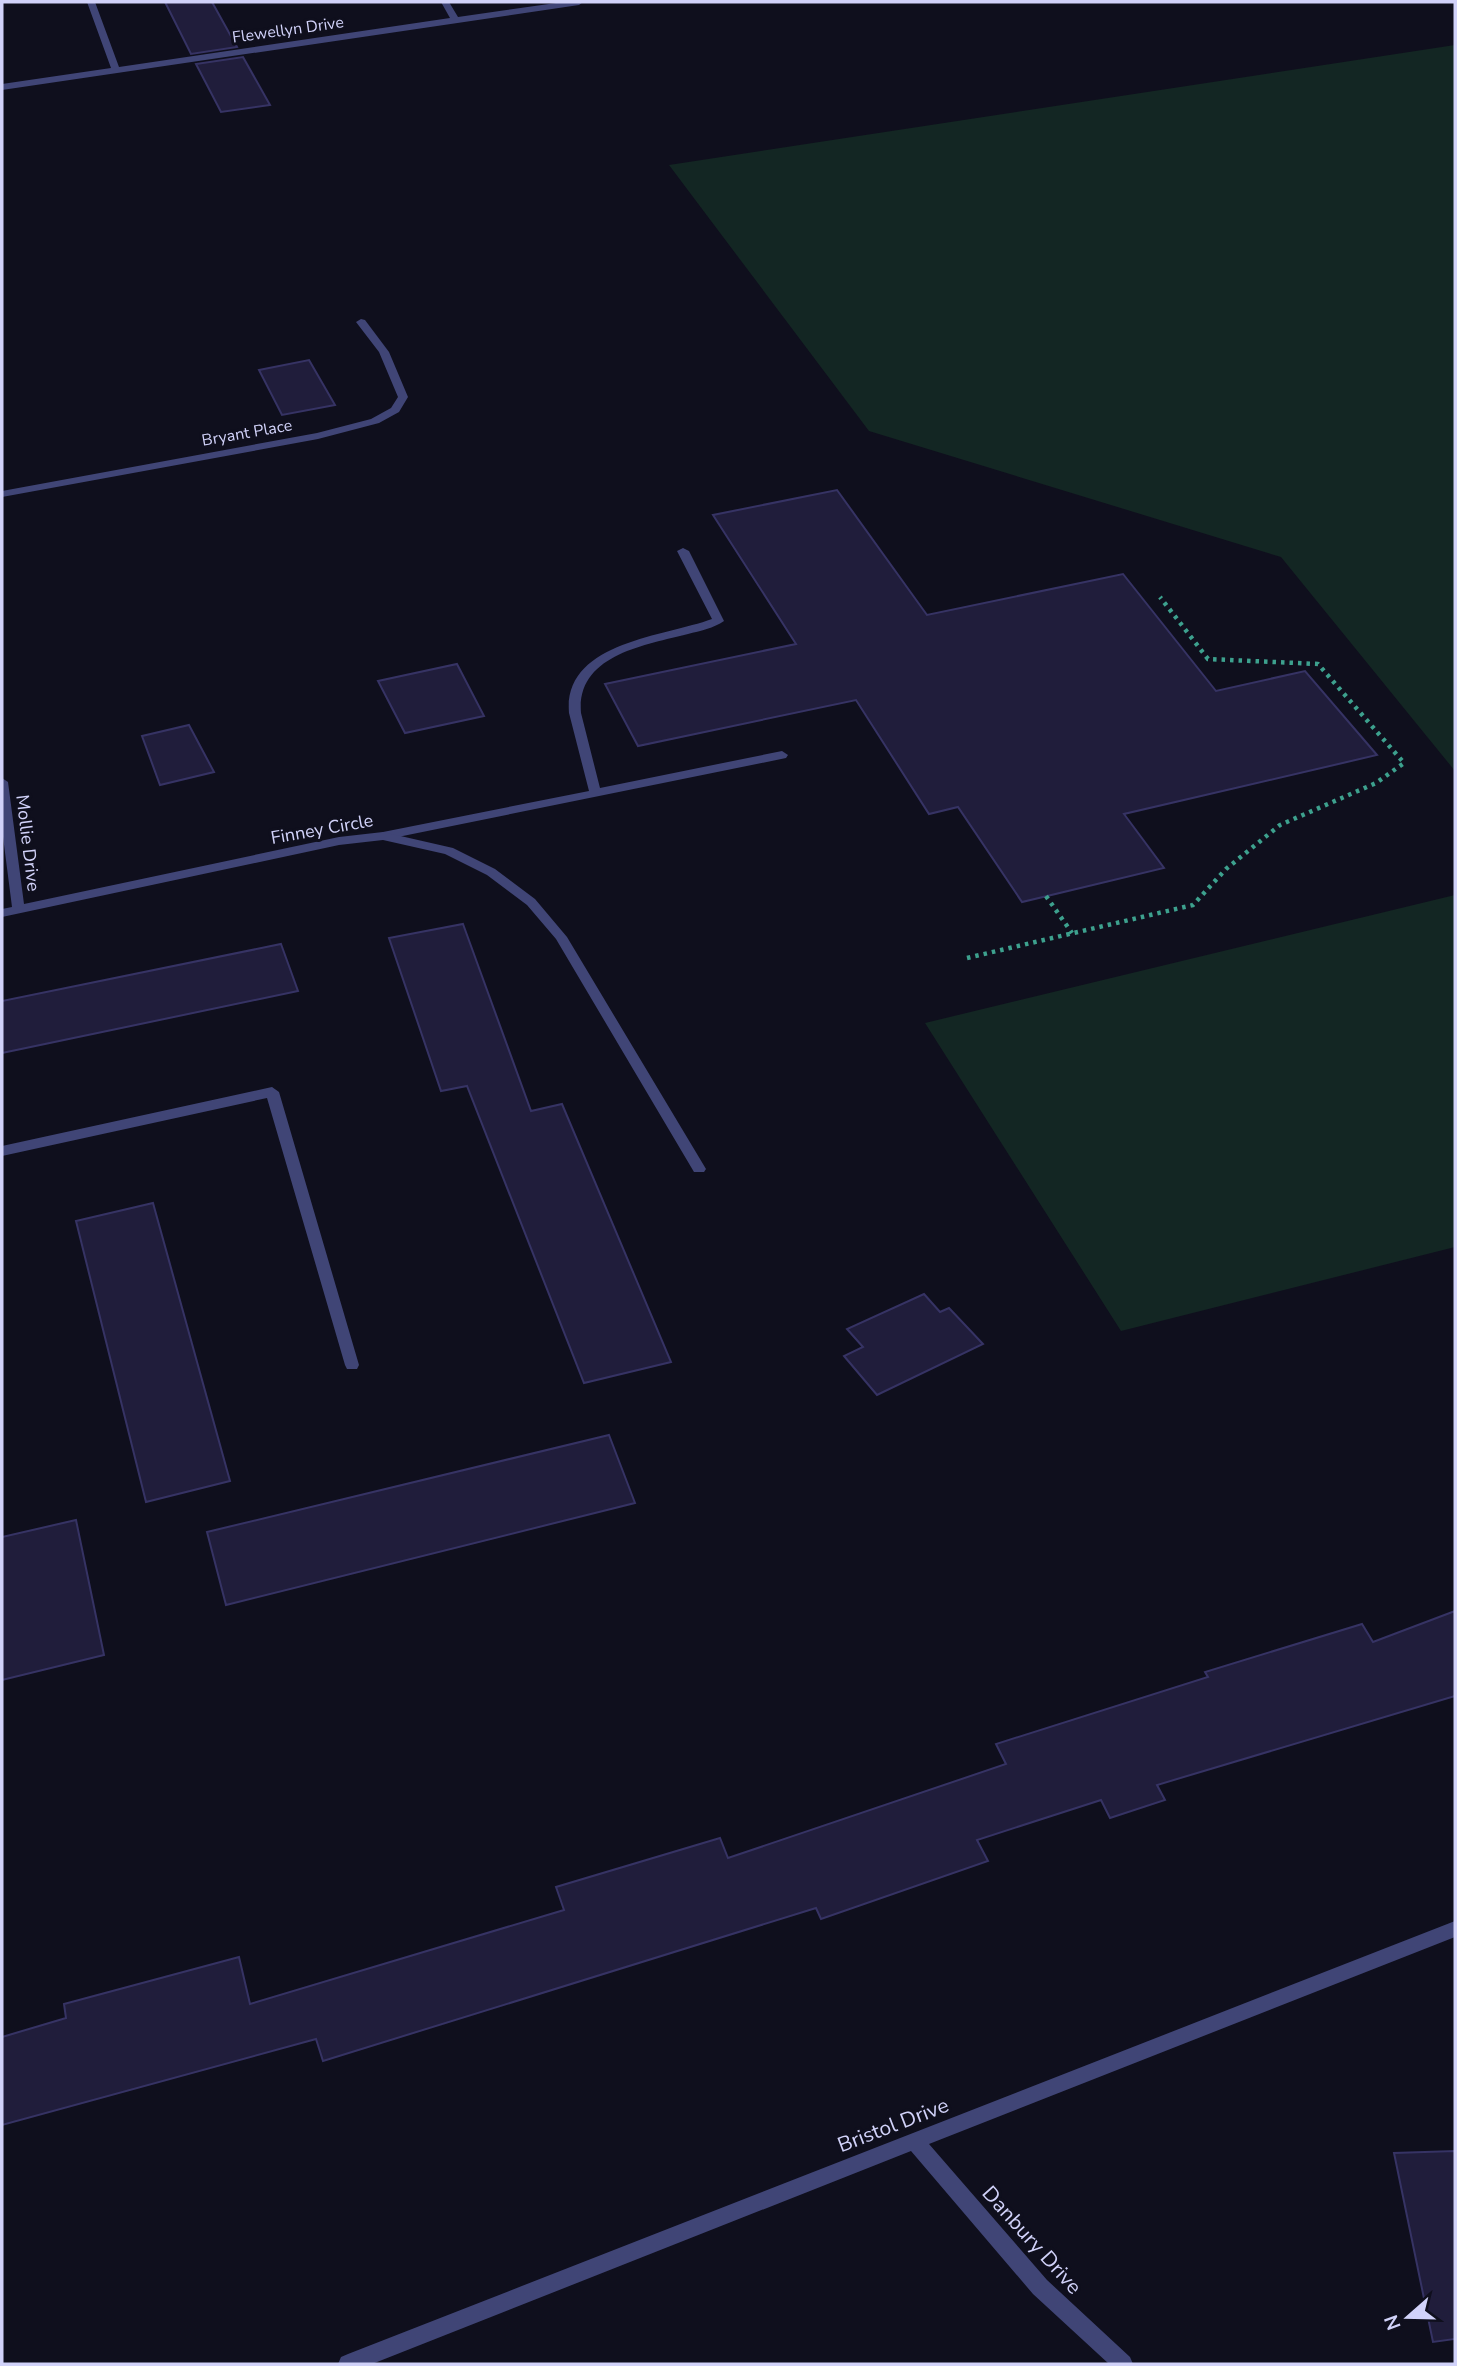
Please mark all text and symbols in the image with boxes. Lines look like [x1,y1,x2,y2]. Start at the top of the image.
street label: Flewellyn Drive [231,11,345,49]
street label: Bryant Place [200,414,294,452]
street label: Mollie Drive [10,793,46,893]
street label: Finney Circle [269,808,375,850]
street label: Bristol Drive [833,2091,953,2159]
street label: Danbury Drive [976,2180,1088,2300]
north arrow [1373,2282,1443,2352]
text: N [1378,2311,1408,2334]

